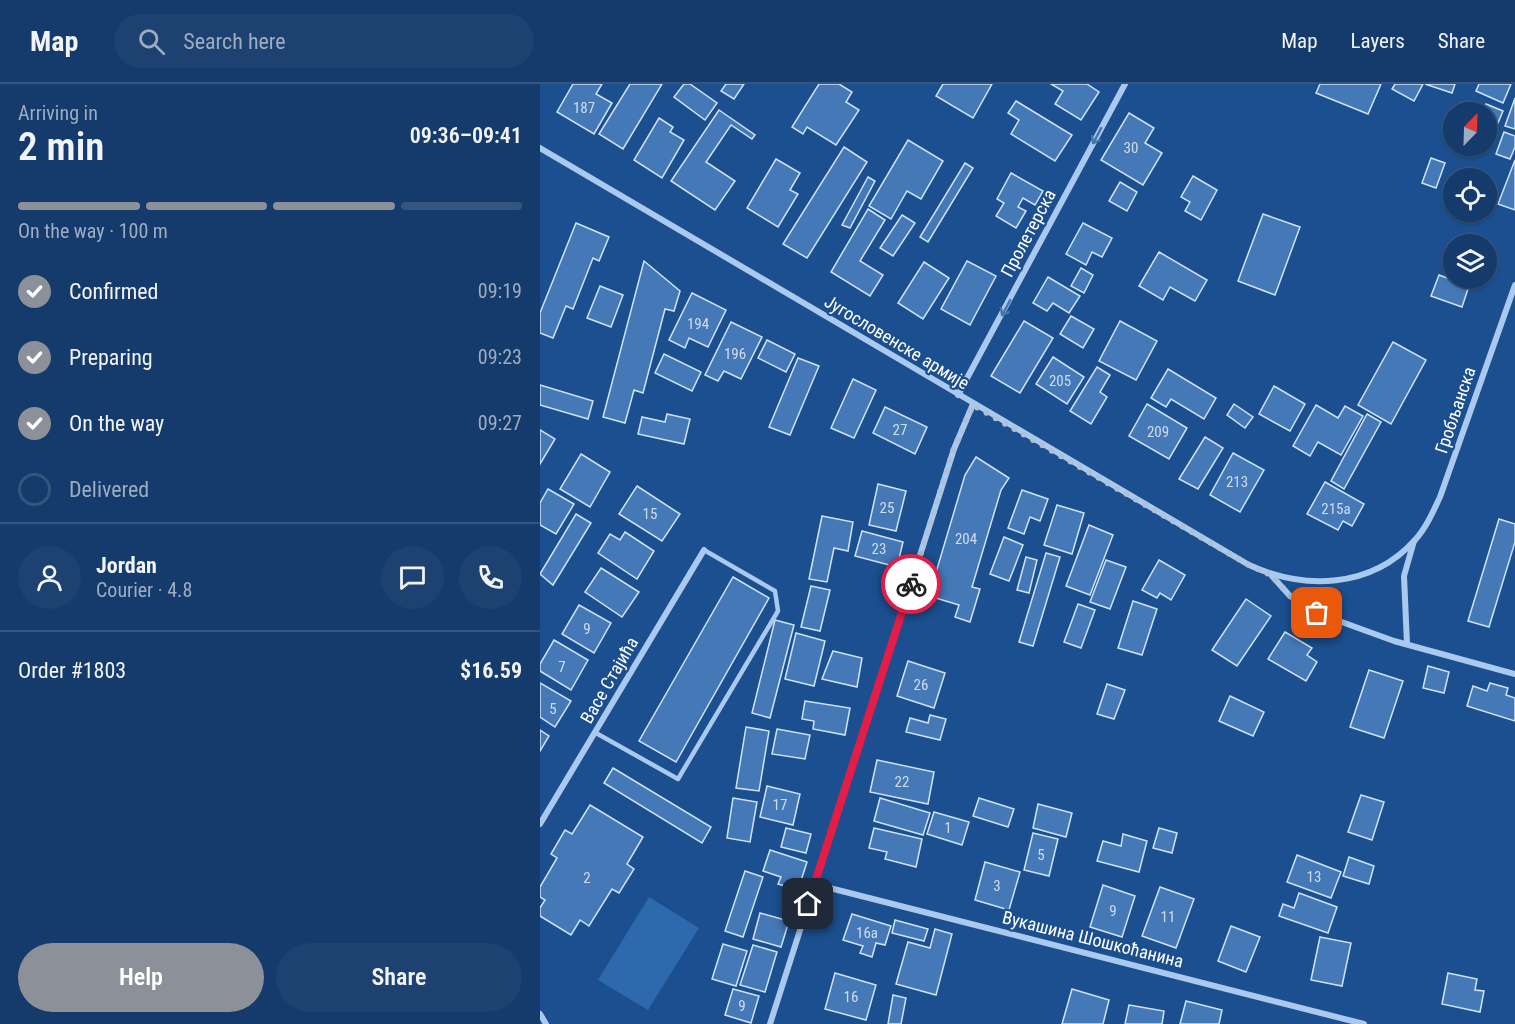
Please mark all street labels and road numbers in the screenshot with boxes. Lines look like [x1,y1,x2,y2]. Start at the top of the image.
street label: Пролетерска [996,186,1060,280]
street label: Југословенске армије [821,290,973,394]
street label: Гробљанска [1430,364,1480,456]
street label: Васе Стајића [576,633,642,727]
street label: Вукашина Шошкоћанина [1000,906,1186,972]

